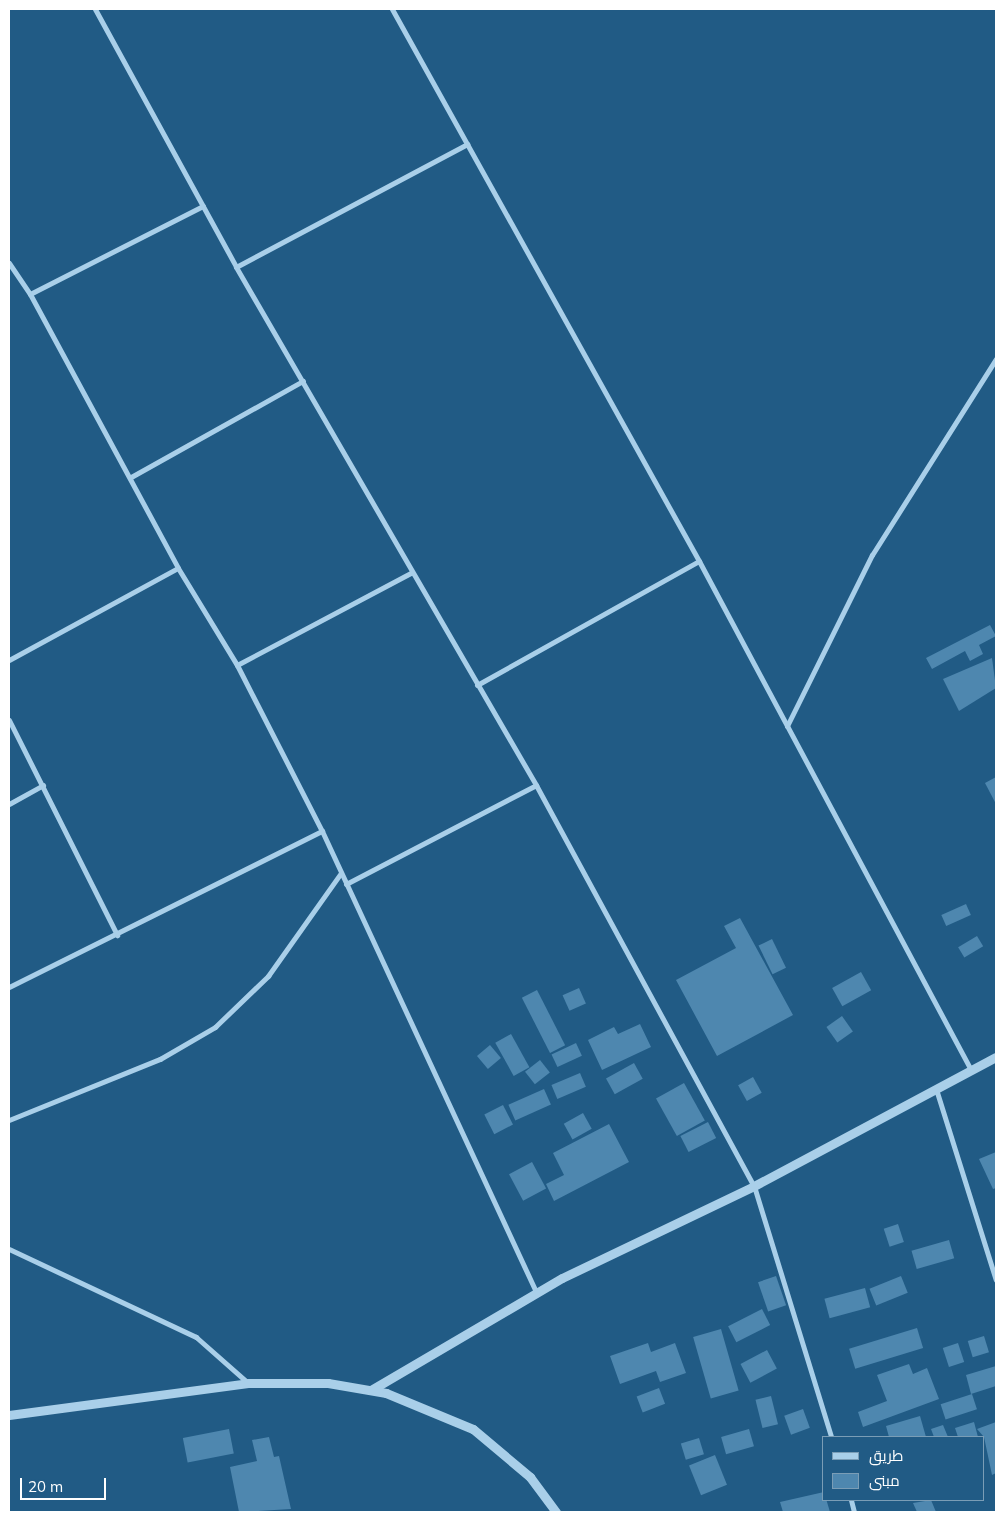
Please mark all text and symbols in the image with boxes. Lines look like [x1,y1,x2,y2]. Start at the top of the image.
legend [822,1436,985,1501]
text: طريق [869,1446,903,1465]
scale bar [22,1468,109,1500]
text: مبنى [869,1471,900,1490]
text: 20 m [28,1477,63,1496]

